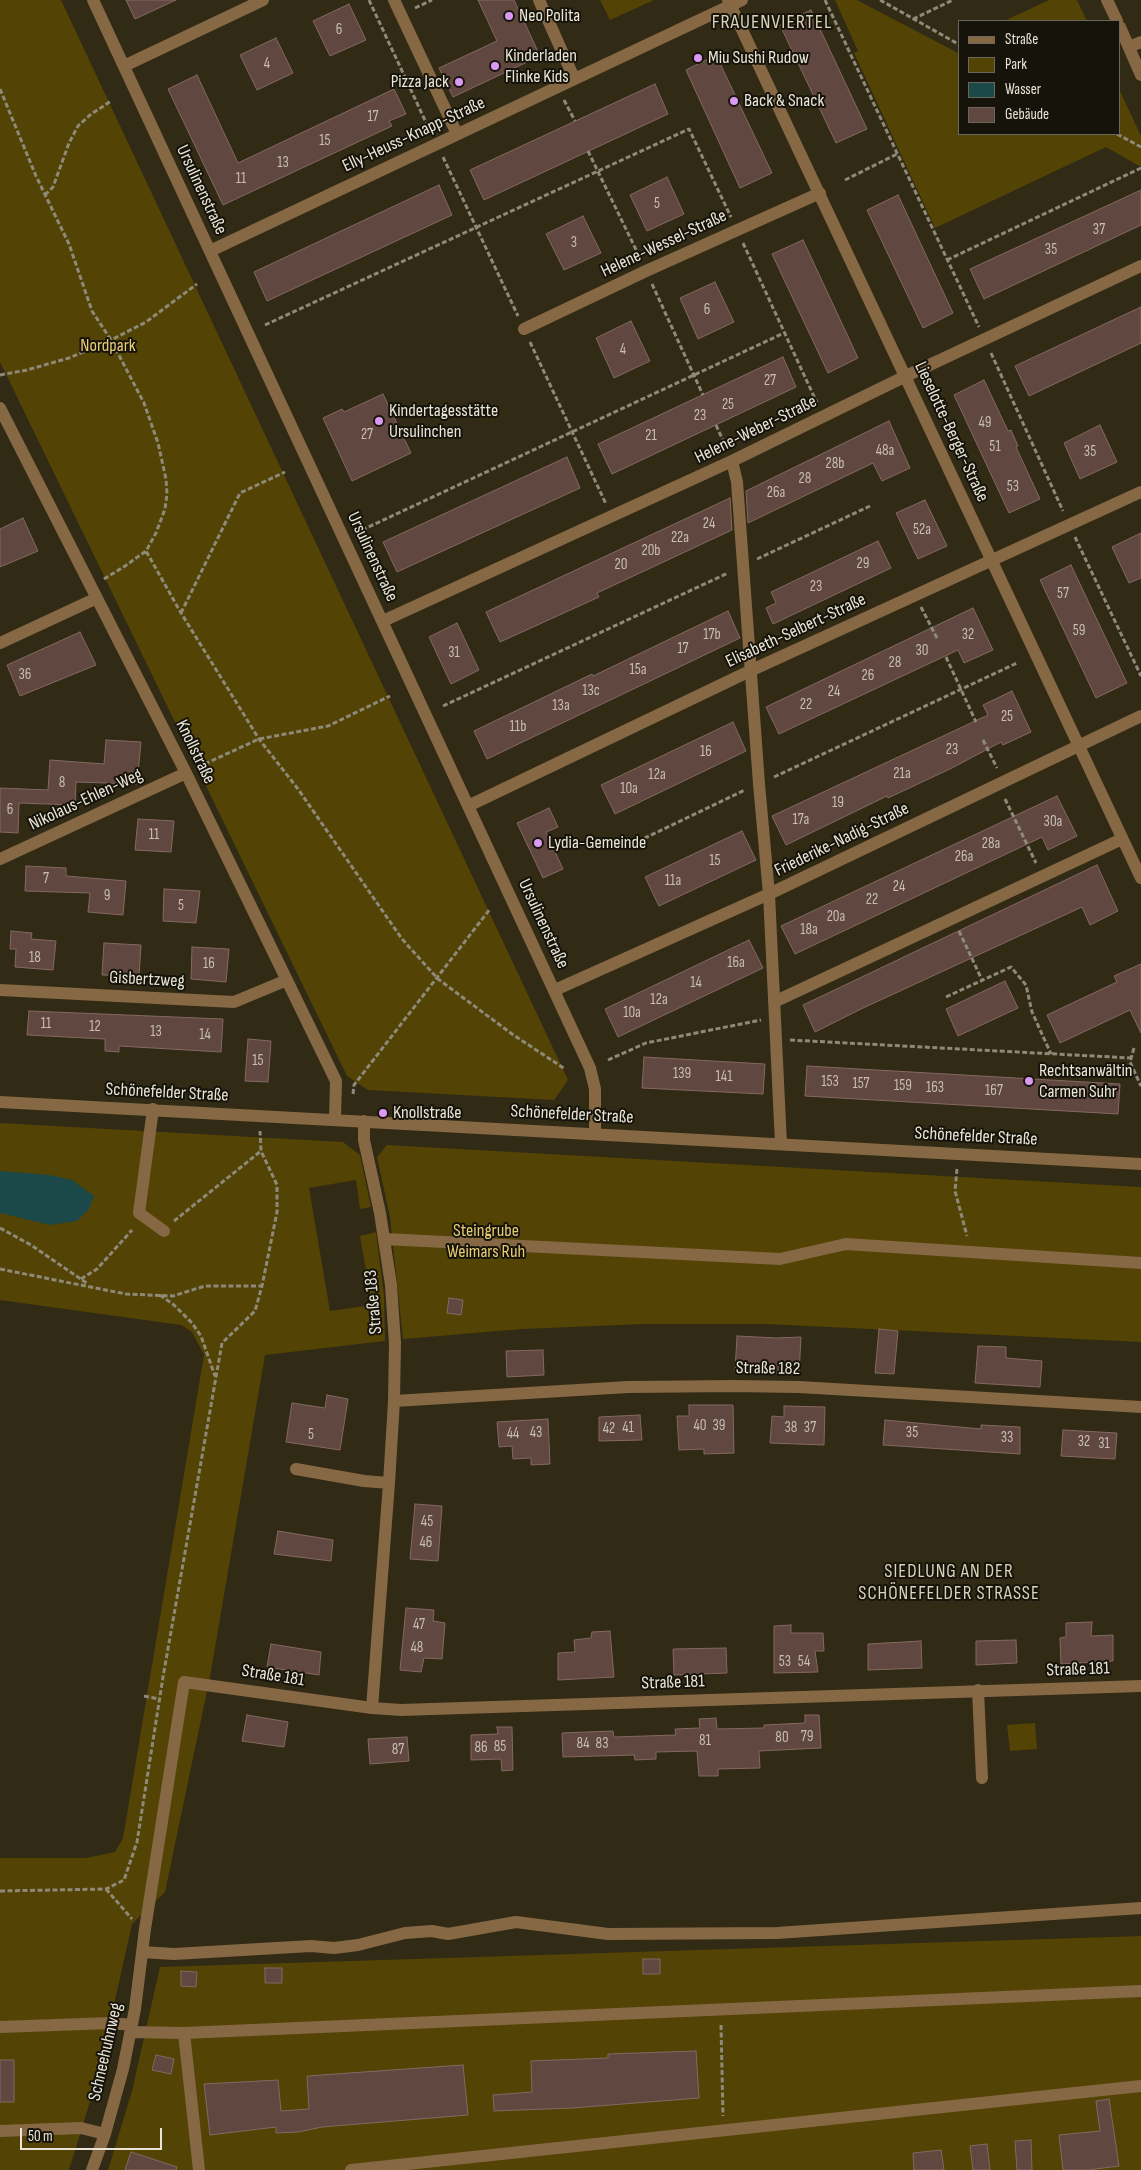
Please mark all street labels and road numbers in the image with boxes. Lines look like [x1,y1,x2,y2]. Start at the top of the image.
street label: Elly-Heuss-Knapp-Straße [339,93,489,177]
street label: Ursulinenstraße [171,142,231,238]
street label: Helene-Wessel-Straße [598,205,730,283]
street label: Lieselotte-Berger-Straße [909,359,993,505]
street label: Helene-Weber-Straße [692,391,820,469]
street label: Ursulinenstraße [342,509,402,605]
street label: Elisabeth-Selbert-Straße [722,589,870,673]
street label: Knollstraße [170,716,220,788]
street label: Nikolaus-Ehlen-Weg [26,764,146,836]
street label: Friederike-Nadig-Straße [771,798,913,882]
street label: Ursulinenstraße [513,876,573,972]
street label: Gisbertzweg [109,967,185,993]
street label: Schönefelder Straße [105,1079,229,1107]
street label: Schönefelder Straße [510,1101,634,1129]
street label: Schönefelder Straße [914,1123,1038,1151]
street label: Straße 183 [360,1269,388,1335]
street label: Straße 182 [736,1358,800,1380]
street label: Straße 181 [1046,1658,1110,1682]
street label: Straße 181 [240,1660,306,1692]
street label: Straße 181 [641,1671,705,1695]
street label: Schneehuhnweg [84,2001,128,2103]

